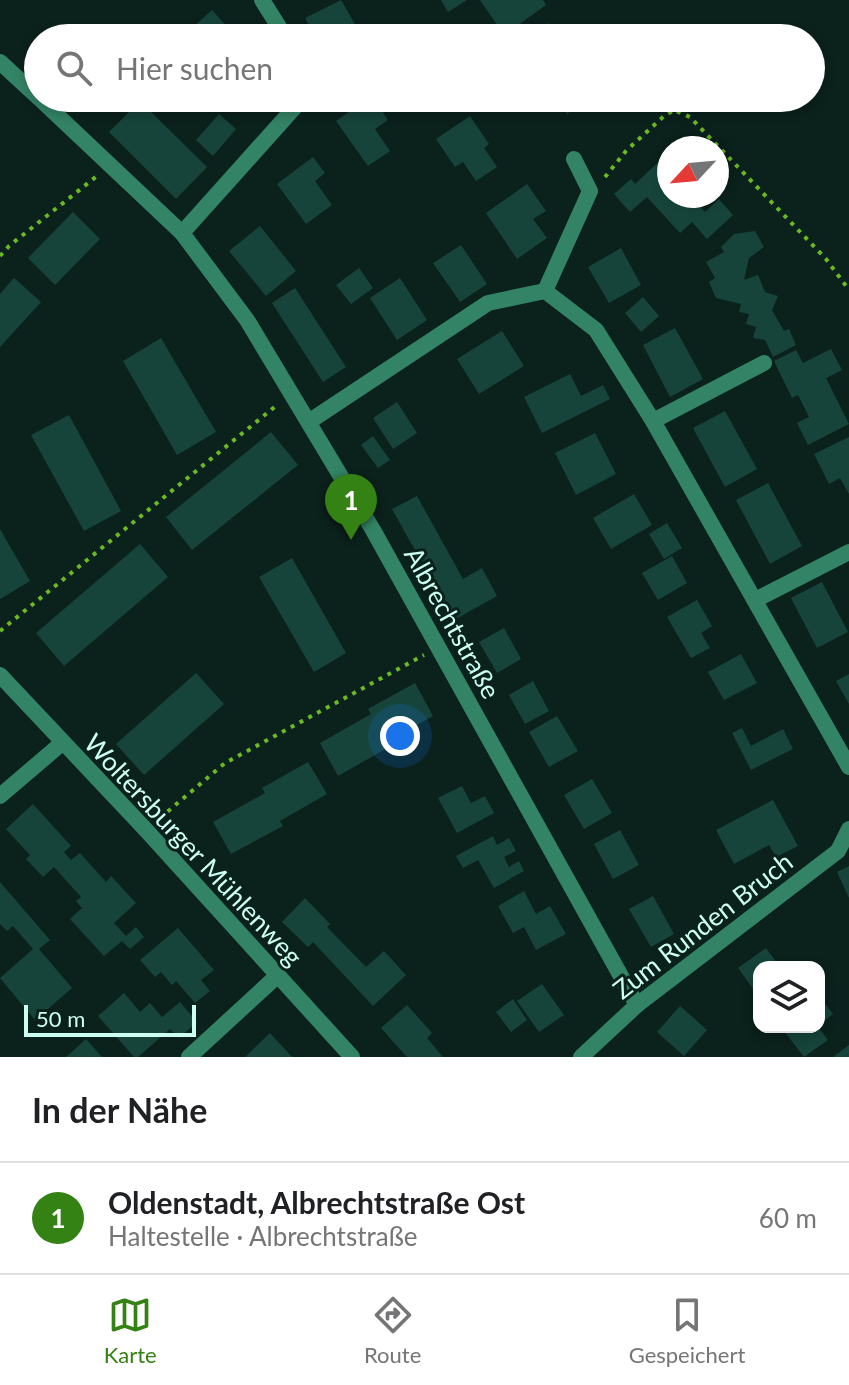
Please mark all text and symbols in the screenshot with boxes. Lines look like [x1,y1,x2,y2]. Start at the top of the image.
search box [24,24,825,112]
icon: search [52,46,96,90]
text: Hier suchen [116,50,273,86]
north arrow [657,136,729,208]
pin: 1 [325,474,377,540]
street label: Albrechtstraße [398,541,508,704]
your location [380,716,420,756]
street label: Woltersburger Mühlenweg [78,727,310,972]
street label: Zum Runden Bruch [606,845,799,1005]
map controls [753,961,825,1033]
button: layers [753,961,825,1033]
scale bar [24,1001,196,1037]
text: 50 m [36,1005,85,1032]
text: In der Nähe [32,1089,207,1130]
text: Oldenstadt, Albrechtstraße Ost [108,1184,525,1220]
text: 1 [50,1202,66,1234]
text: 60 m [759,1202,817,1234]
text: Haltestelle · Albrechtstraße [108,1220,417,1252]
tab: Karte [104,1293,157,1368]
tab: Route [364,1293,421,1368]
tab: Gespeichert [629,1293,745,1368]

